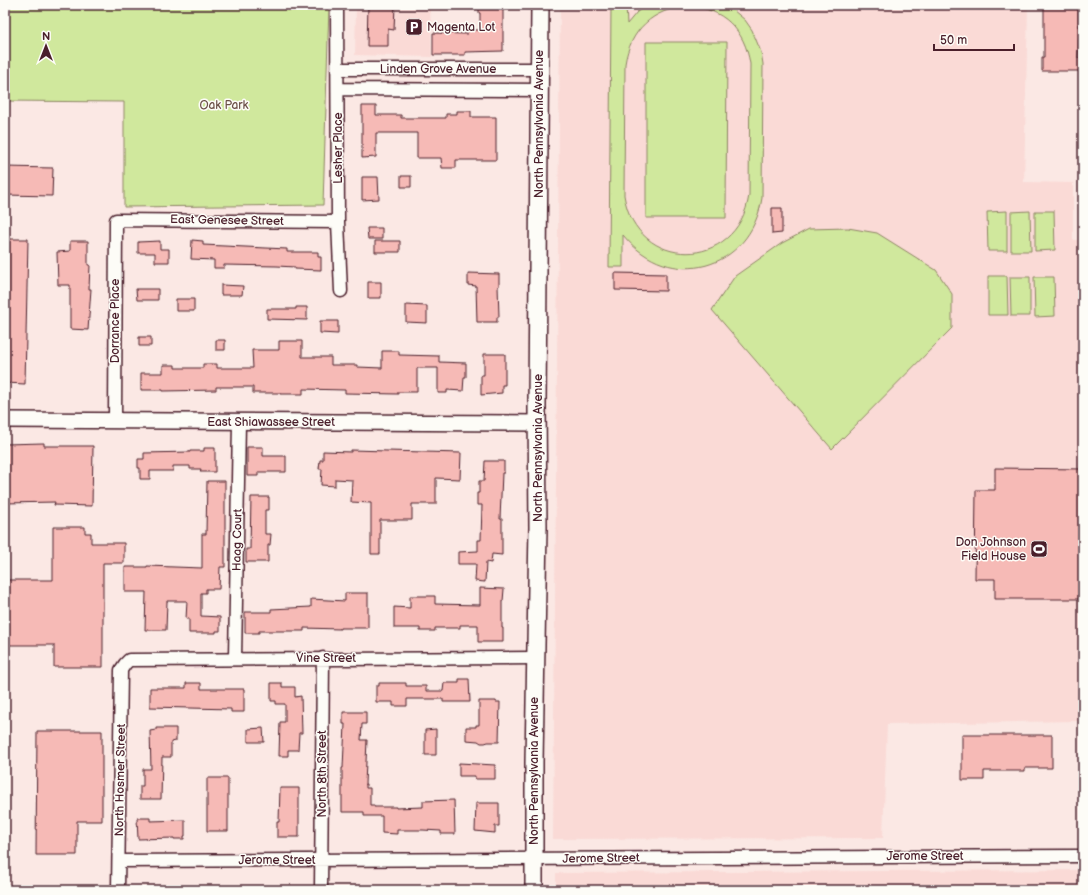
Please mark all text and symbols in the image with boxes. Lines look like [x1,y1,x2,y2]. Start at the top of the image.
parking icon: Magenta Lot [404,17,424,37]
place label: Magenta Lot [427,20,496,35]
north arrow [26,26,66,66]
scale bar [934,26,1014,52]
text: N [42,30,50,43]
text: 50 m [940,33,967,48]
street label: North Pennsylvania Avenue [532,50,547,198]
street label: Linden Grove Avenue [380,62,496,77]
park label: Oak Park [200,98,249,113]
street label: Lesher Place [331,112,346,184]
street label: East Genesee Street [170,212,284,229]
street label: Dorrance Place [108,279,123,363]
street label: North Pennsylvania Avenue [531,374,546,522]
street label: East Shiawassee Street [207,415,335,430]
street label: Haag Court [229,508,246,571]
place label: Don Johnson Field House [955,535,1026,564]
sports icon: Don Johnson Field House [1029,539,1049,559]
street label: Vine Street [296,651,356,666]
street label: North Pennsylvania Avenue [527,697,542,845]
street label: North Hosmer Street [112,723,129,836]
street label: North 8th Street [315,730,330,818]
street label: Jerome Street [886,849,964,864]
street label: Jerome Street [562,850,640,867]
street label: Jerome Street [238,853,316,868]

